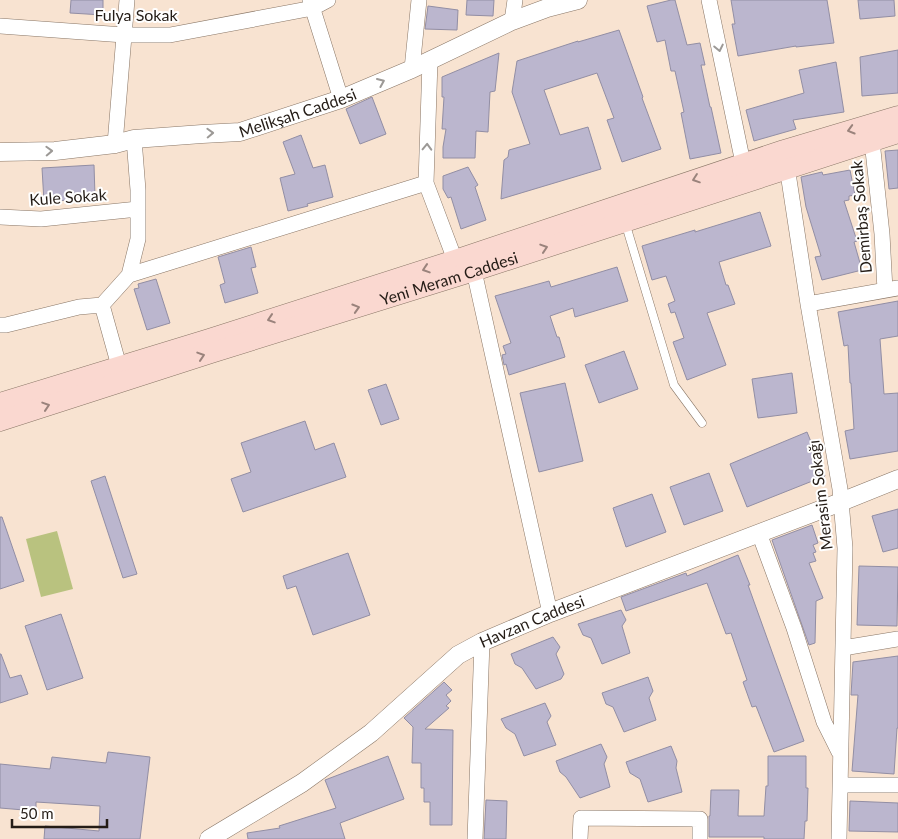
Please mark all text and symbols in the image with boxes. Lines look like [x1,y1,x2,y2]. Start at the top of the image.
street label: Fulya Sokak [94,5,178,24]
one-way arrow [714,43,724,52]
one-way arrow [376,78,385,89]
street label: Melikşah Caddesi [236,84,359,141]
one-way arrow [848,124,856,134]
one-way arrow [206,128,214,139]
one-way arrow [422,142,433,150]
one-way arrow [45,146,53,156]
street label: Demirbaş Sokak [846,159,875,274]
one-way arrow [693,173,701,183]
street label: Kule Sokak [29,184,108,209]
one-way arrow [540,244,548,254]
street label: Yeni Meram Caddesi [378,247,520,309]
one-way arrow [422,264,431,274]
one-way arrow [351,303,360,313]
one-way arrow [268,313,276,323]
one-way arrow [196,352,205,362]
one-way arrow [42,402,50,412]
street label: Merasim Sokağı [803,439,836,551]
street label: Havzan Caddesi [476,591,587,651]
scale bar [12,796,108,828]
text: 50 m [20,804,54,822]

